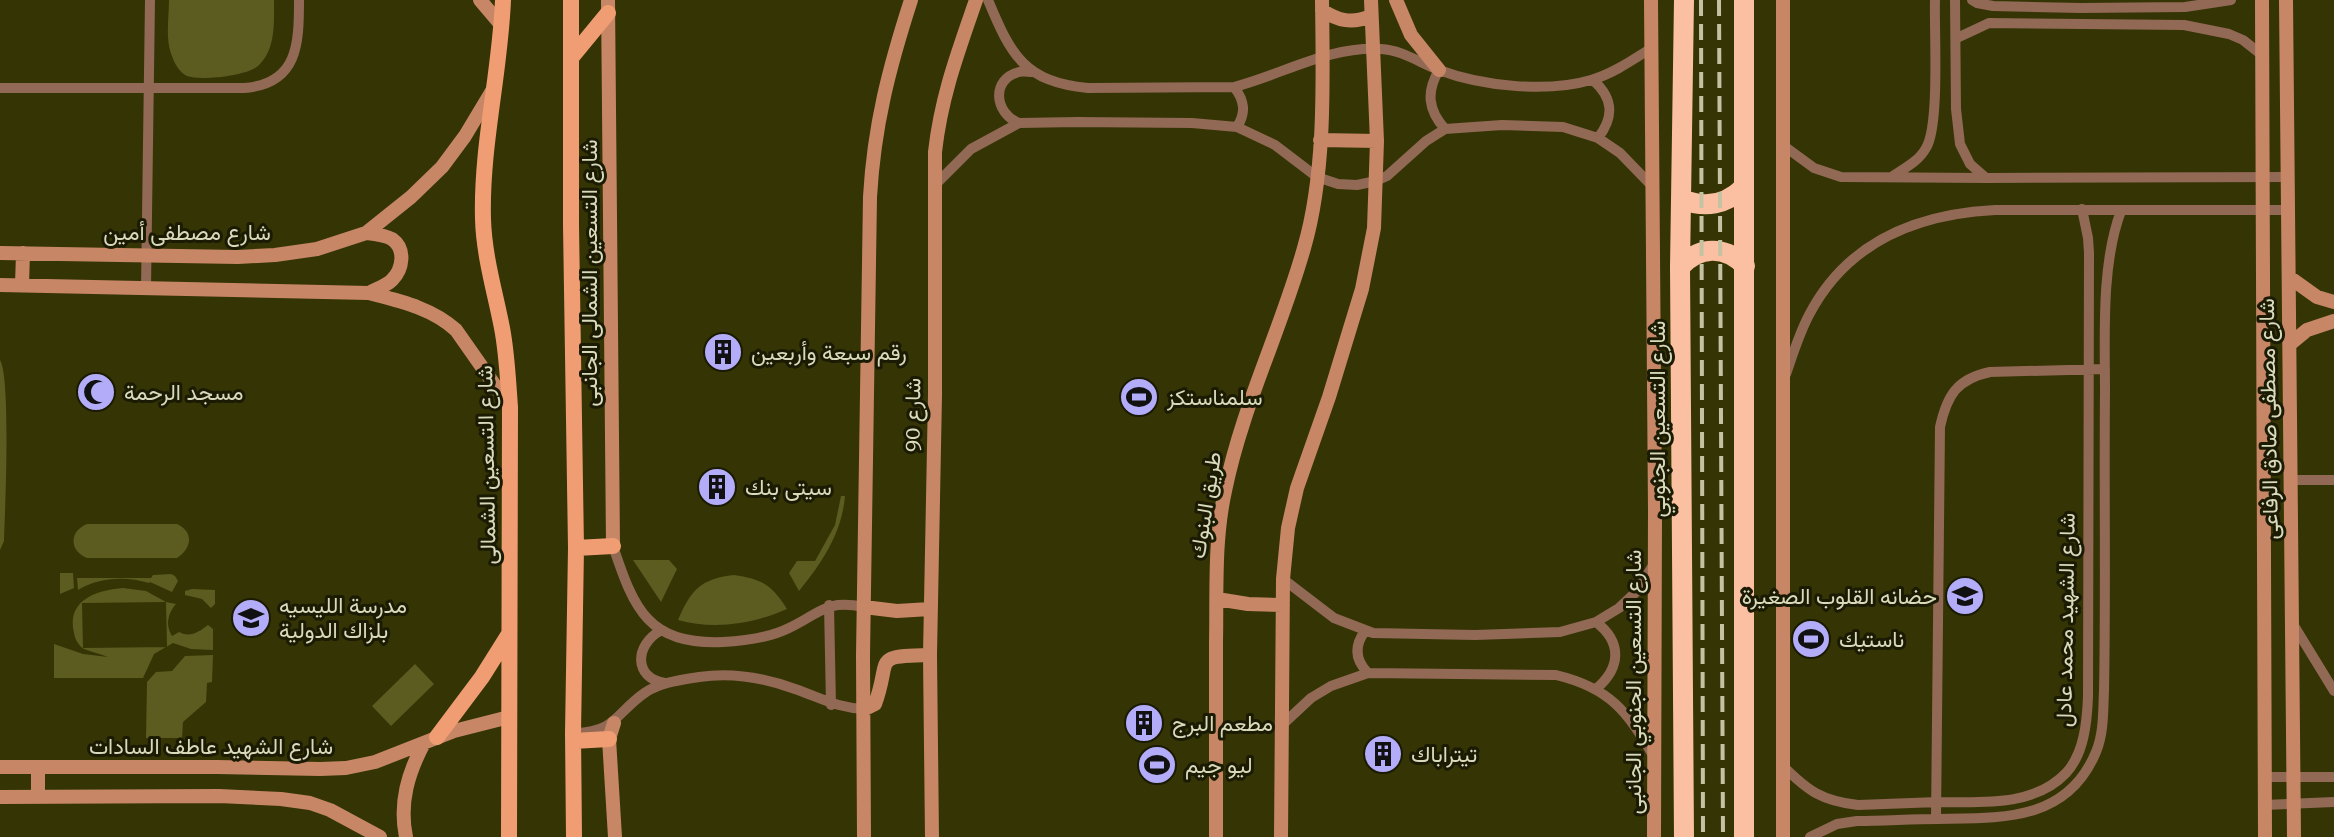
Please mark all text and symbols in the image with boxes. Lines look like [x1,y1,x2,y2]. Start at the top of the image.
street label: شارع التسعين الشمالى الجانبى [577,139,604,407]
street label: شارع مصطفى أمين [103,220,271,247]
street label: شارع مصطفى صادق الرفاعى [2254,298,2285,540]
street label: شارع التسعين الجنوبي [1645,321,1676,517]
building icon: رقم سبعة وأربعين [702,331,744,373]
place label: رقم سبعة وأربعين [751,340,907,367]
street label: شارع التسعين الشمالى [472,365,503,565]
mosque icon: مسجد الرحمة [75,371,117,413]
sports icon: سلمناستكز [1118,376,1160,418]
street label: شارع 90 [899,378,928,452]
place label: مسجد الرحمة [124,380,244,406]
place label: سلمناستكز [1166,385,1263,411]
street label: طريق البنوك [1185,450,1227,560]
building icon: سيتى بنك [696,466,738,508]
place label: سيتى بنك [745,475,832,501]
street label: شارع الشهيد محمد عادل [2051,513,2082,727]
street label: شارع التسعين الجنوبي الجانبى [1621,550,1652,814]
school or university icon: حضانه القلوب الصغيرة [1944,575,1986,617]
place label: حضانه القلوب الصغيرة [1742,584,1937,610]
place label: مدرسة الليسيه بلزاك الدولية [279,593,407,644]
school or university icon: مدرسة الليسيه بلزاك الدولية [230,597,272,639]
sports icon: ناستيك [1790,618,1832,660]
place label: ناستيك [1839,627,1904,652]
building icon: مطعم البرج [1123,702,1165,744]
place label: مطعم البرج [1172,711,1273,738]
building icon: تيتراباك [1362,733,1404,775]
street label: شارع الشهيد عاطف السادات [89,734,333,761]
place label: تيتراباك [1411,742,1478,768]
sports icon: ليو جيم [1136,744,1178,786]
place label: ليو جيم [1185,753,1253,780]

